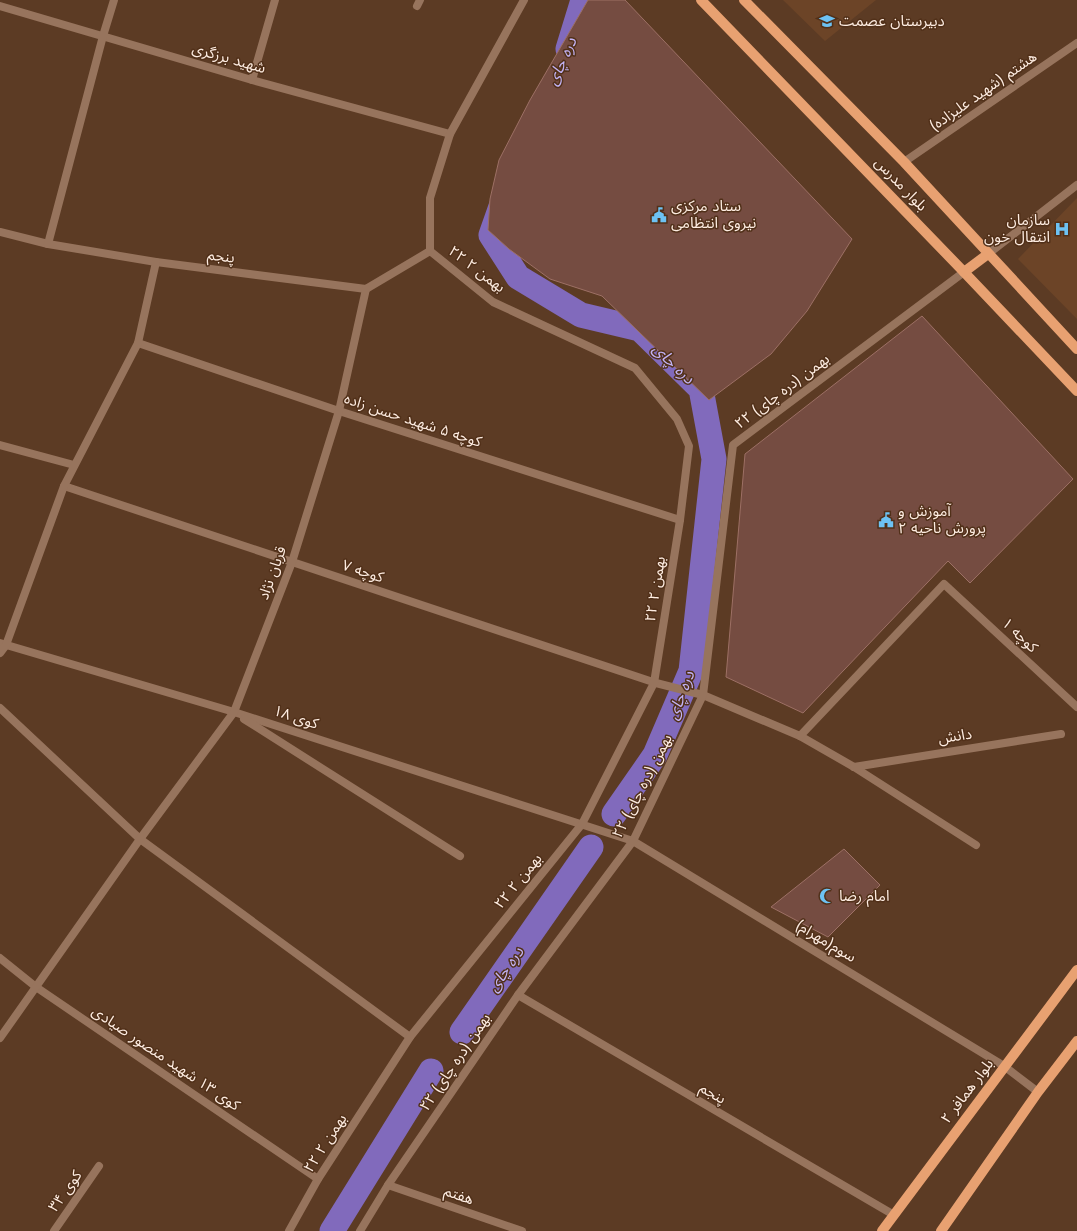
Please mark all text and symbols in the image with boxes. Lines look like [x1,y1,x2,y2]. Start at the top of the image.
place label: دبیرستان عصمت [839,10,945,32]
school or university icon: دبیرستان عصمت [818,12,836,30]
water label: دره چای [540,33,583,89]
street label: شهید برزگری [190,37,269,79]
street label: هشتم (شهید علیزاده) [925,46,1041,136]
street label: بلوار مدرس [869,152,933,216]
place label: ستاد مرکزی نیروی انتظامی [671,195,756,234]
public building icon: ستاد مرکزی نیروی انتظامی [650,206,668,224]
place label: سازمان انتقال خون [984,209,1050,248]
hospital icon: سازمان انتقال خون [1053,220,1071,238]
street label: ۲۲ بهمن ۲ [444,240,510,298]
street label: پنجم [206,243,236,269]
water label: دره چای [648,338,700,389]
street label: ۲۲ بهمن (دره چای) [730,348,834,434]
street label: کوچه ۵ شهید حسن زاده [341,387,485,453]
place label: آموزش و پرورش ناحیه ۲ [898,500,986,539]
public building icon: آموزش و پرورش ناحیه ۲ [877,511,895,529]
street label: قربان نژاد [252,543,292,603]
street label: کوچه ۷ [339,554,387,588]
street label: ۲۲ بهمن ۲ [639,555,671,623]
street label: کوچه ۱ [997,612,1044,658]
water label: دره چای [661,667,700,723]
street label: کوی ۱۸ [271,699,322,735]
street label: دانش [937,722,973,750]
street label: ۲۲ بهمن (دره چای) [606,730,678,842]
street label: ۲۲ بهمن ۲ [489,848,547,914]
place label: امام رضا [839,885,890,907]
mosque icon: امام رضا [818,887,836,905]
street label: سوم(مهرام) [791,914,861,968]
water label: دره چای [482,942,529,997]
street label: کوی ۱۳ شهید منصور صیادی [87,1000,245,1116]
street label: ۲۲ بهمن (دره چای) [414,1009,496,1115]
street label: بلوار همافر ۲ [935,1054,999,1128]
street label: پنجم [696,1077,730,1109]
street label: ۲۲ بهمن ۲ [298,1109,352,1177]
street label: کوی ۳۴ [43,1165,88,1216]
street label: هفتم [441,1180,477,1210]

